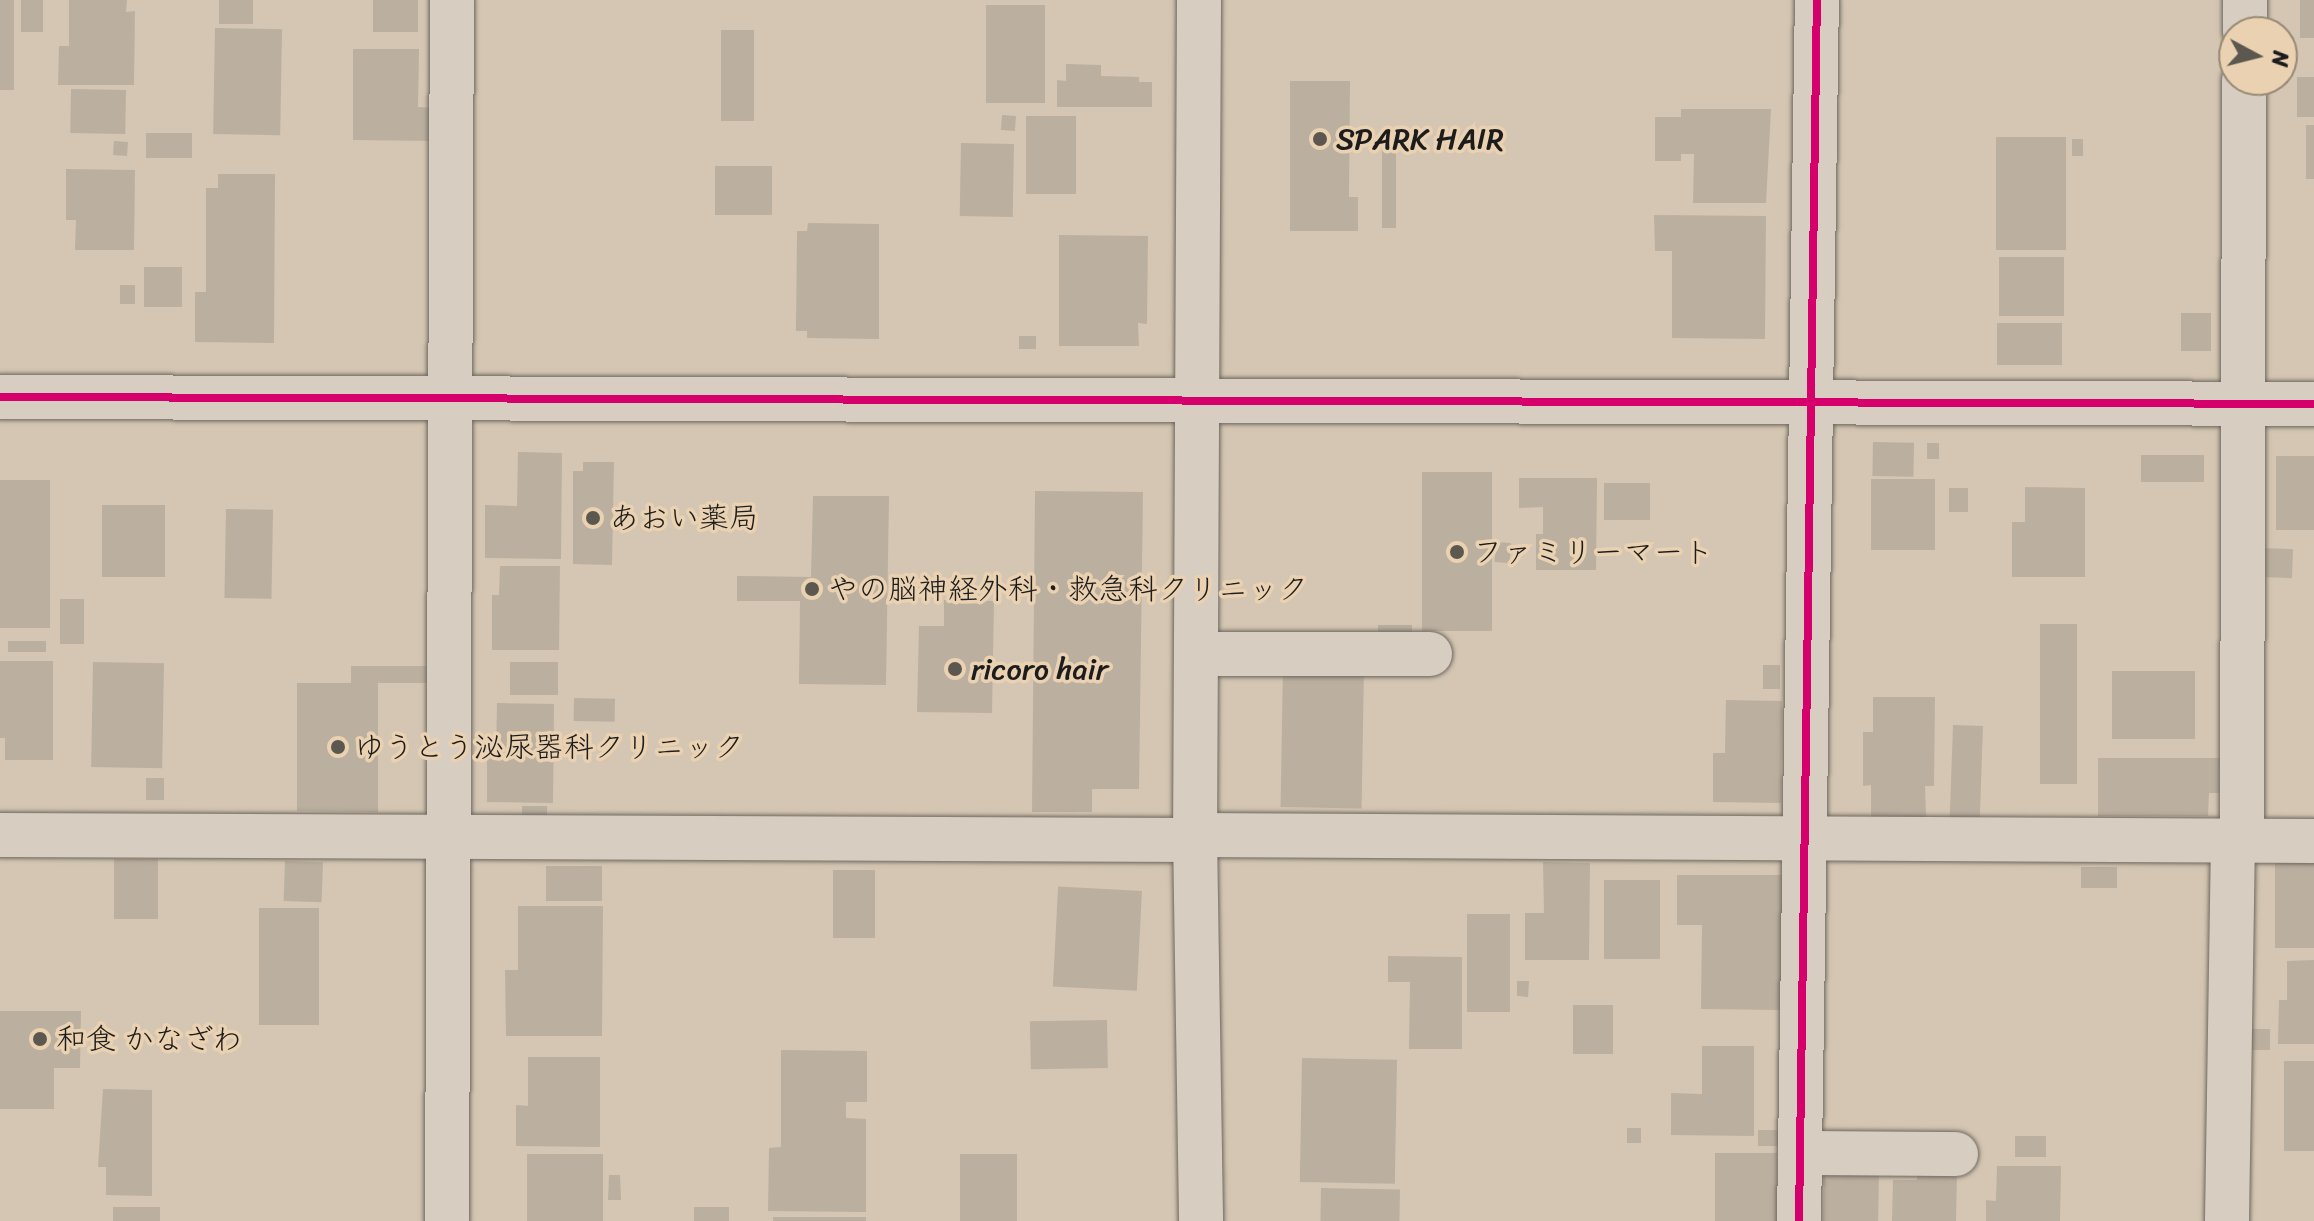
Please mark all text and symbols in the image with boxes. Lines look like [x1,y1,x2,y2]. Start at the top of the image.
north arrow [2218,16,2298,96]
text: N [2260,49,2301,69]
place label: SPARK HAIR [1336,121,1504,157]
marker: SPARK HAIR [1311,130,1329,148]
place label: あおい薬局 [609,500,759,536]
marker: あおい薬局 [584,509,602,527]
place label: ファミリーマート [1473,534,1713,570]
marker: ファミリーマート [1448,543,1466,561]
place label: やの脳神経外科・救急科クリニック [828,571,1308,607]
marker: やの脳神経外科・救急科クリニック [803,580,821,598]
place label: ricoro hair [971,651,1108,687]
marker: ricoro hair [946,660,964,678]
place label: ゆうとう泌尿器科クリニック [354,729,744,765]
marker: ゆうとう泌尿器科クリニック [329,738,347,756]
place label: 和食 かなざわ [56,1021,244,1057]
marker: 和食 かなざわ [31,1030,49,1048]

